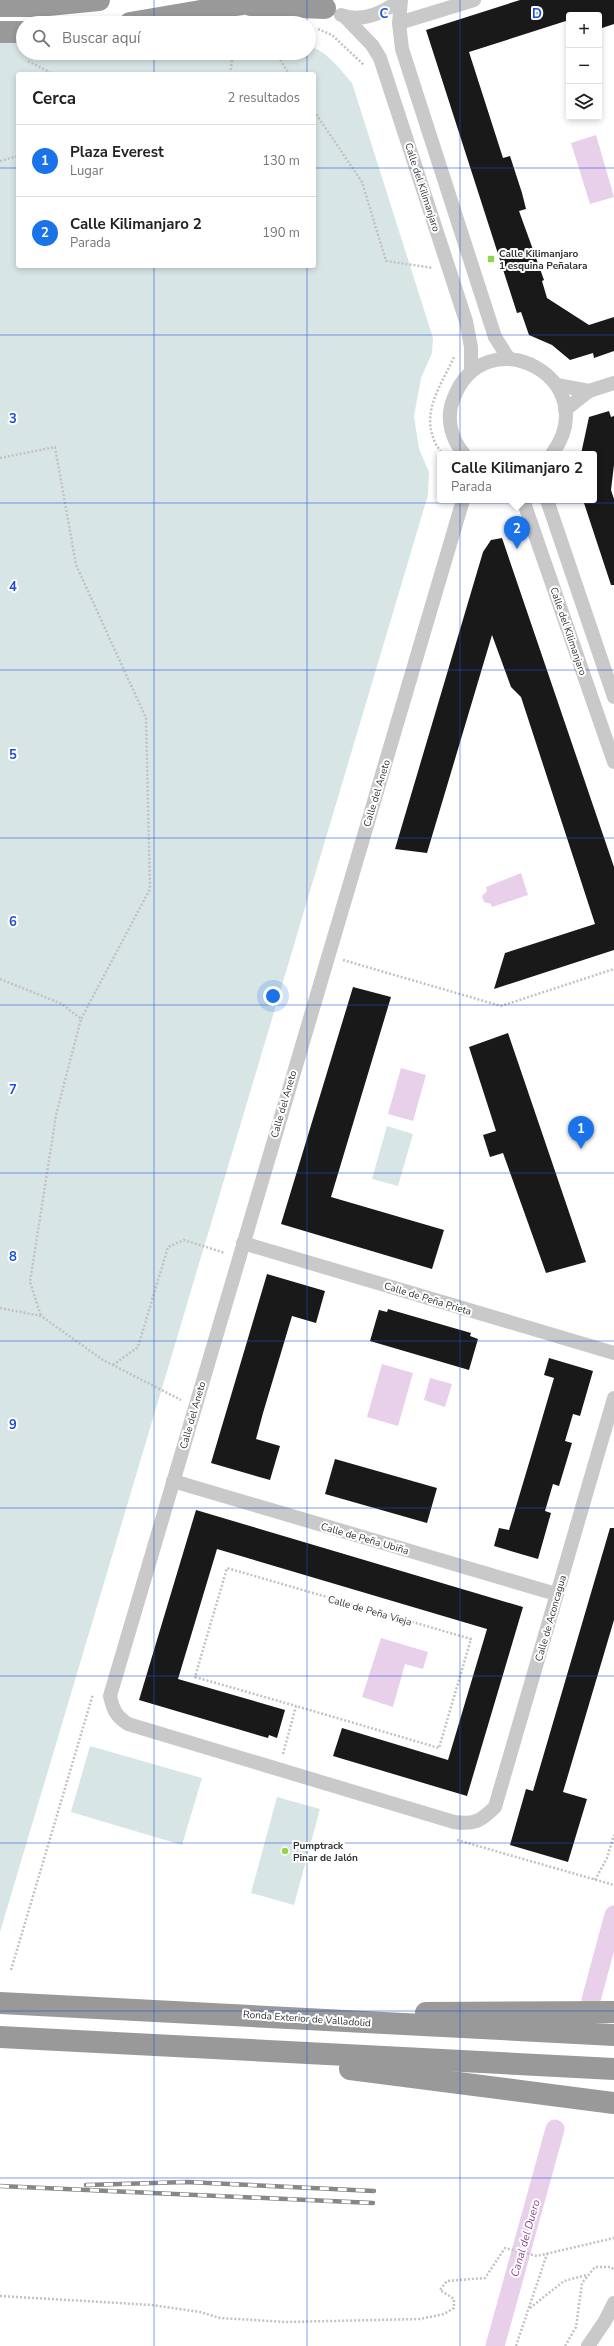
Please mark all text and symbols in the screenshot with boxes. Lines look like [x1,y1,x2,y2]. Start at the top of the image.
text: C [380,5,389,23]
text: D [532,5,542,23]
map controls [566,12,602,120]
button: + [566,12,602,48]
search box [16,16,316,60]
icon: search [30,27,52,49]
text: Buscar aquí [62,28,140,48]
button: − [566,48,602,84]
button: layers [566,84,602,120]
text: Cerca [32,87,76,110]
text: 2 resultados [228,89,300,107]
street label: Calle del Kilimanjaro [401,141,443,234]
text: Plaza Everest [70,142,164,162]
text: 1 [41,152,49,170]
text: 130 m [262,152,300,170]
text: Lugar [70,162,103,180]
text: Calle Kilimanjaro 2 [70,214,202,234]
text: 2 [41,224,49,242]
text: 190 m [262,224,300,242]
text: Parada [70,234,111,252]
place label: Calle Kilimanjaro 1 esquina Peñalara [499,247,587,273]
marker: Calle Kilimanjaro 1 esquina Peñalara [486,254,496,264]
text: 3 [9,410,17,428]
popup [437,451,597,503]
text: Calle Kilimanjaro 2 [451,458,583,478]
text: Parada [451,478,492,496]
pin: 2 [504,516,530,549]
text: 4 [9,578,17,596]
street label: Calle del Kilimanjaro [546,585,590,678]
text: 5 [9,746,17,764]
street label: Calle del Aneto [360,758,394,829]
text: 6 [9,913,17,931]
your location [263,986,283,1006]
street label: Calle del Aneto [268,1068,300,1140]
text: 7 [9,1081,17,1099]
pin: 1 [568,1116,594,1149]
text: 8 [9,1248,17,1266]
street label: Calle de Peña Prieta [382,1279,473,1319]
street label: Calle del Aneto [177,1379,209,1451]
text: 9 [9,1416,17,1434]
street label: Calle de Peña Ubiña [319,1520,410,1558]
street label: Calle de Aconcagua [532,1574,570,1663]
street label: Calle de Peña Vieja [326,1592,413,1630]
place label: Pumptrack Pinar de Jalón [293,1839,358,1865]
marker: Pumptrack Pinar de Jalón [280,1846,290,1856]
street label: Ronda Exterior de Valladolid [243,2008,371,2030]
water label: Canal del Duero [507,2198,544,2279]

